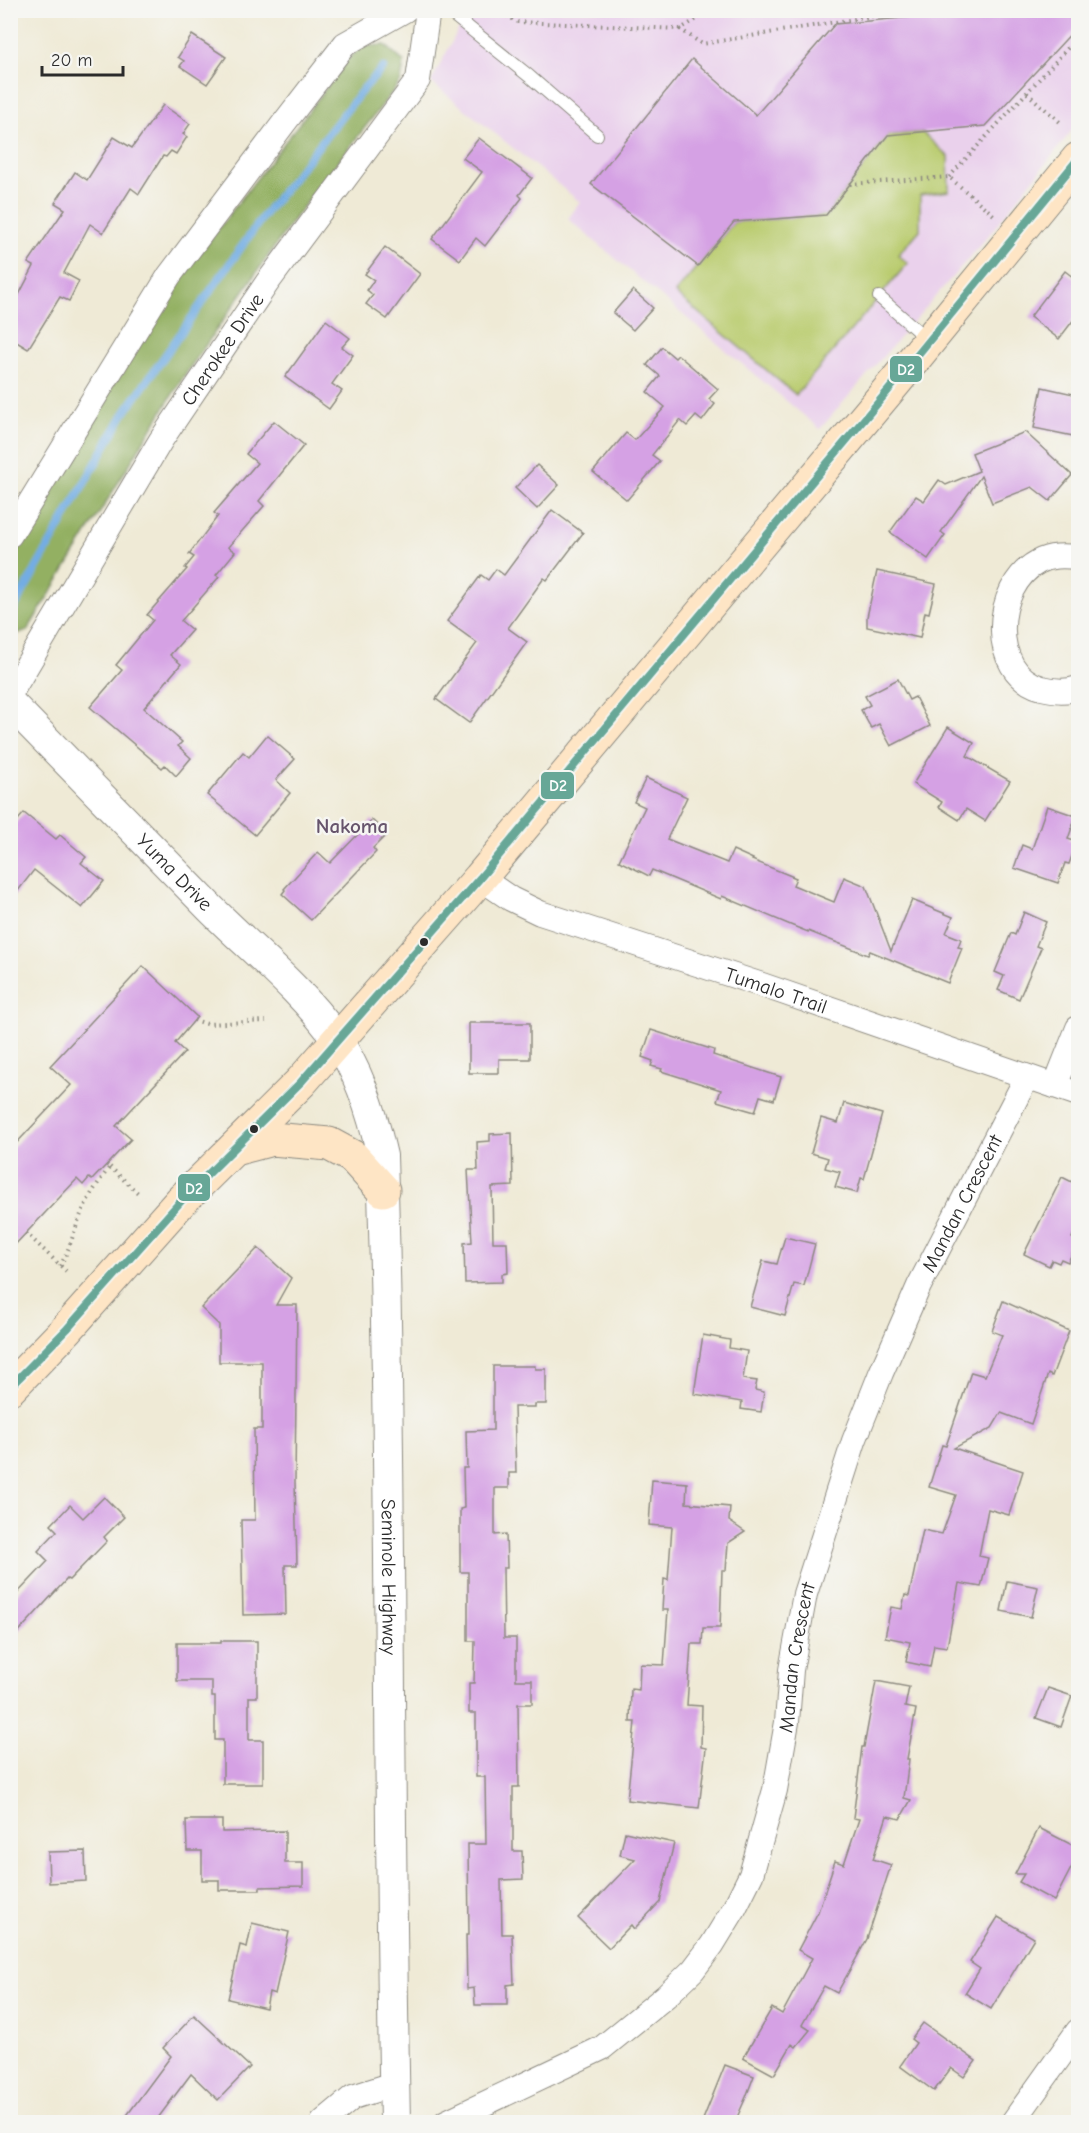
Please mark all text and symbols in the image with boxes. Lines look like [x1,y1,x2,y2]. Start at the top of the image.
scale bar [42,39,123,77]
text: 20 m [51,50,92,71]
street label: Cherokee Drive [176,289,268,410]
line badge: D2 [889,355,923,383]
text: D2 [897,361,915,379]
line badge: D2 [540,771,575,800]
text: D2 [549,777,567,795]
district label: Nakoma [316,814,388,838]
street label: Yuma Drive [132,829,217,915]
unlabelled marker [418,936,430,948]
street label: Tumalo Trail [722,962,830,1018]
unlabelled marker [248,1123,260,1135]
street label: Mandan Crescent [917,1129,1007,1276]
line badge: D2 [177,1173,211,1202]
text: D2 [185,1180,203,1198]
street label: Seminole Highway [377,1499,401,1655]
street label: Mandan Crescent [774,1578,820,1734]

